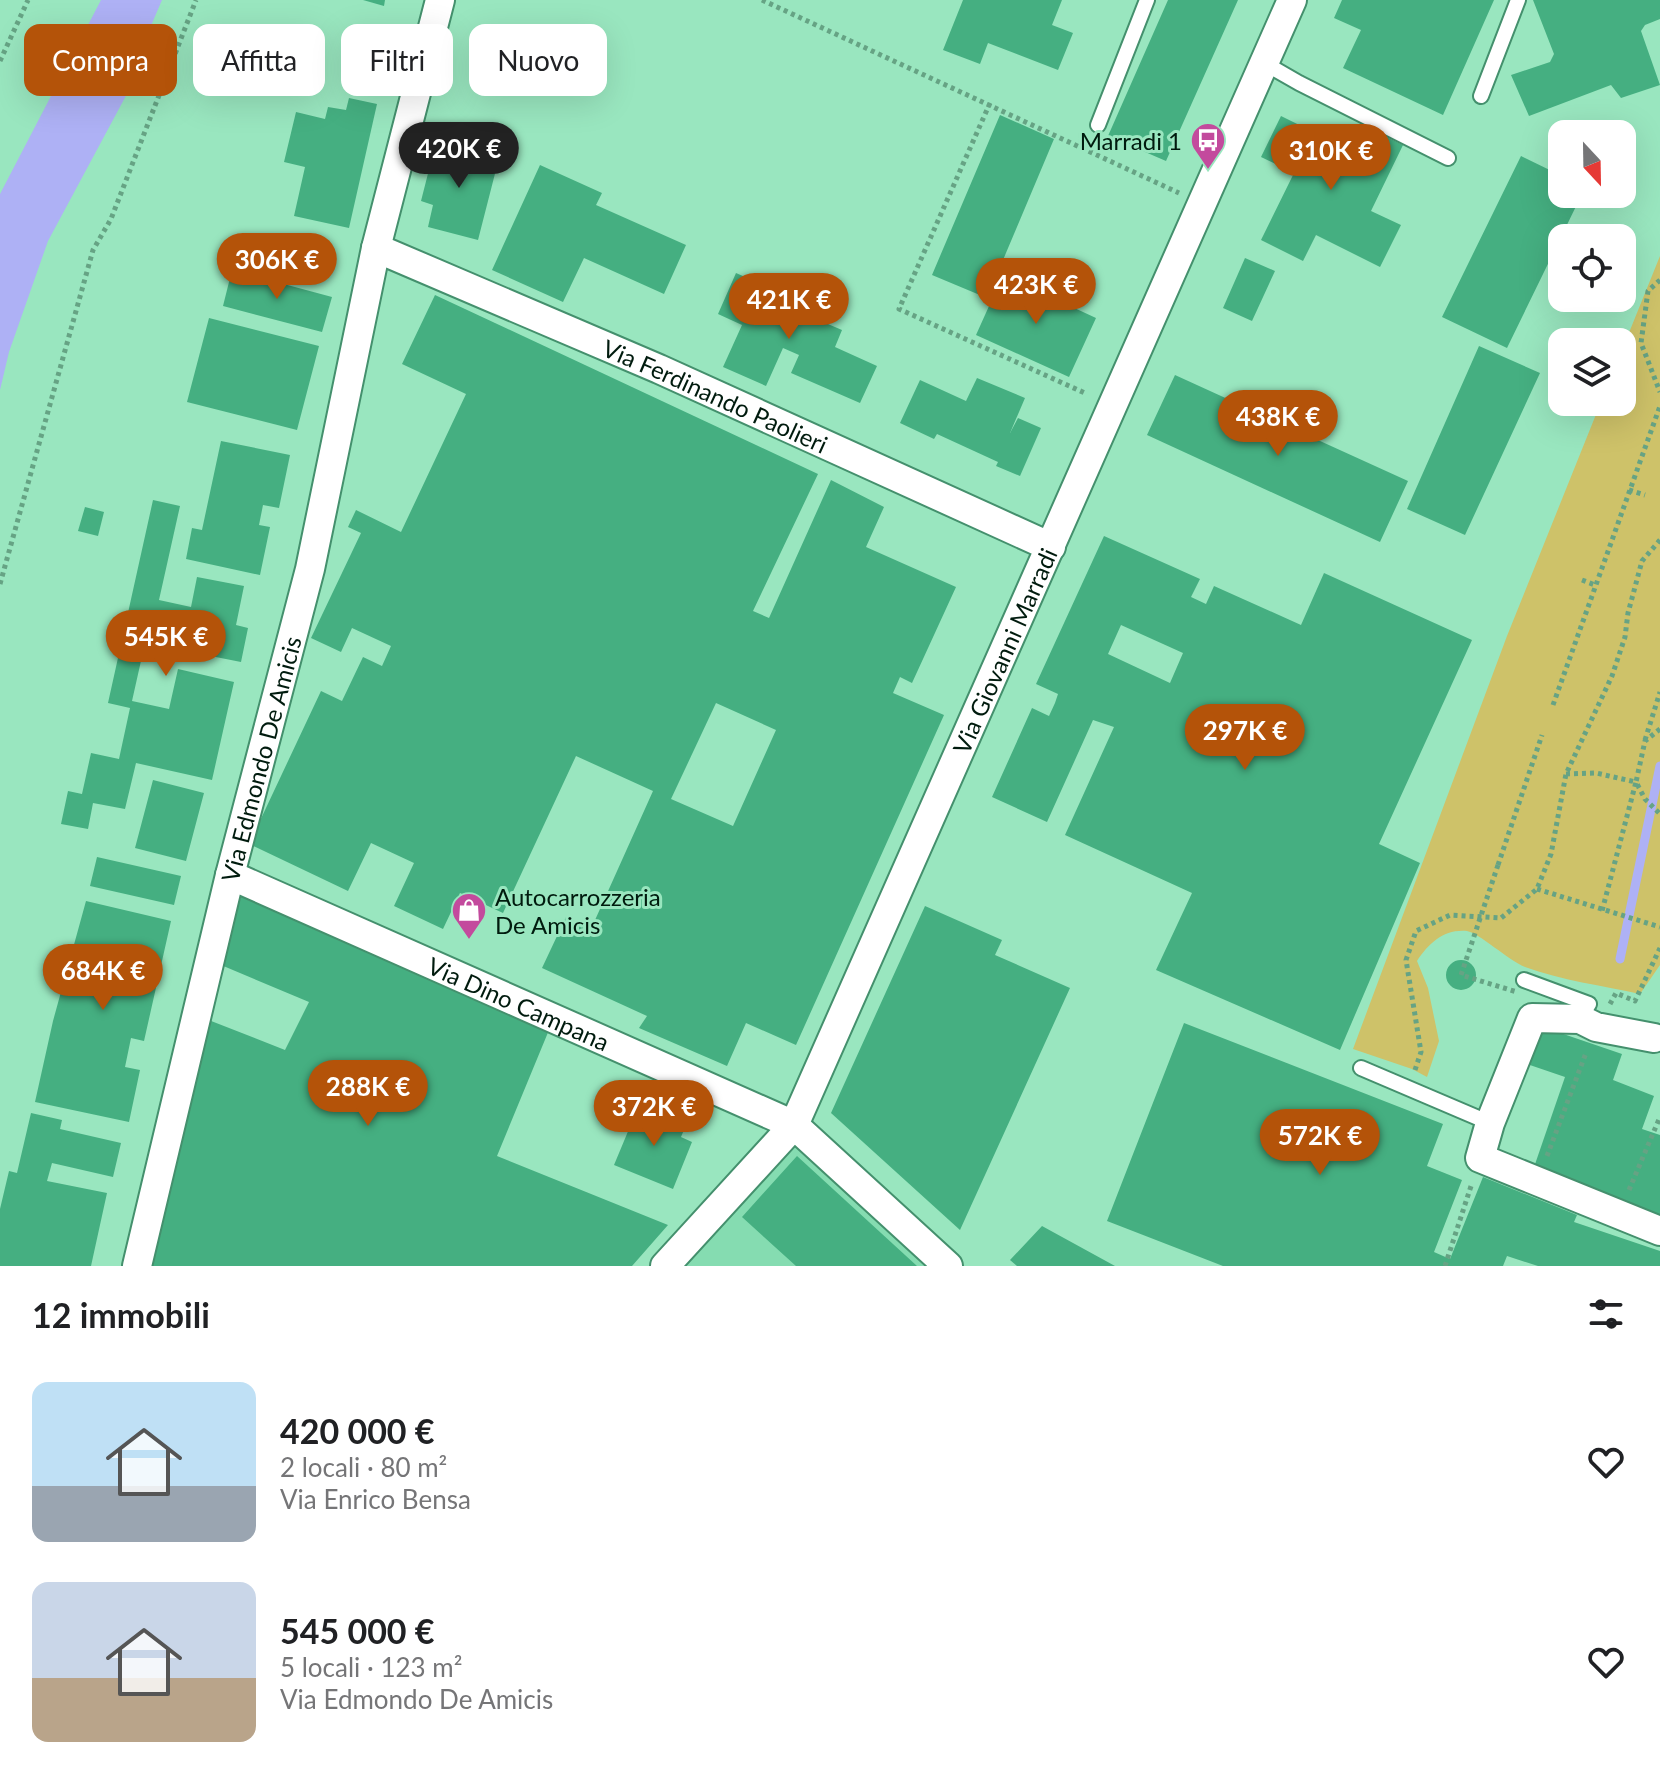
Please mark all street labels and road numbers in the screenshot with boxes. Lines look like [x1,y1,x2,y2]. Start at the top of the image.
street label: Via Ferdinando Paolieri [599,332,832,458]
street label: Via Giovanni Marradi [946,543,1062,758]
street label: Via Edmondo De Amicis [214,633,306,885]
street label: Via Dino Campana [424,950,614,1056]

